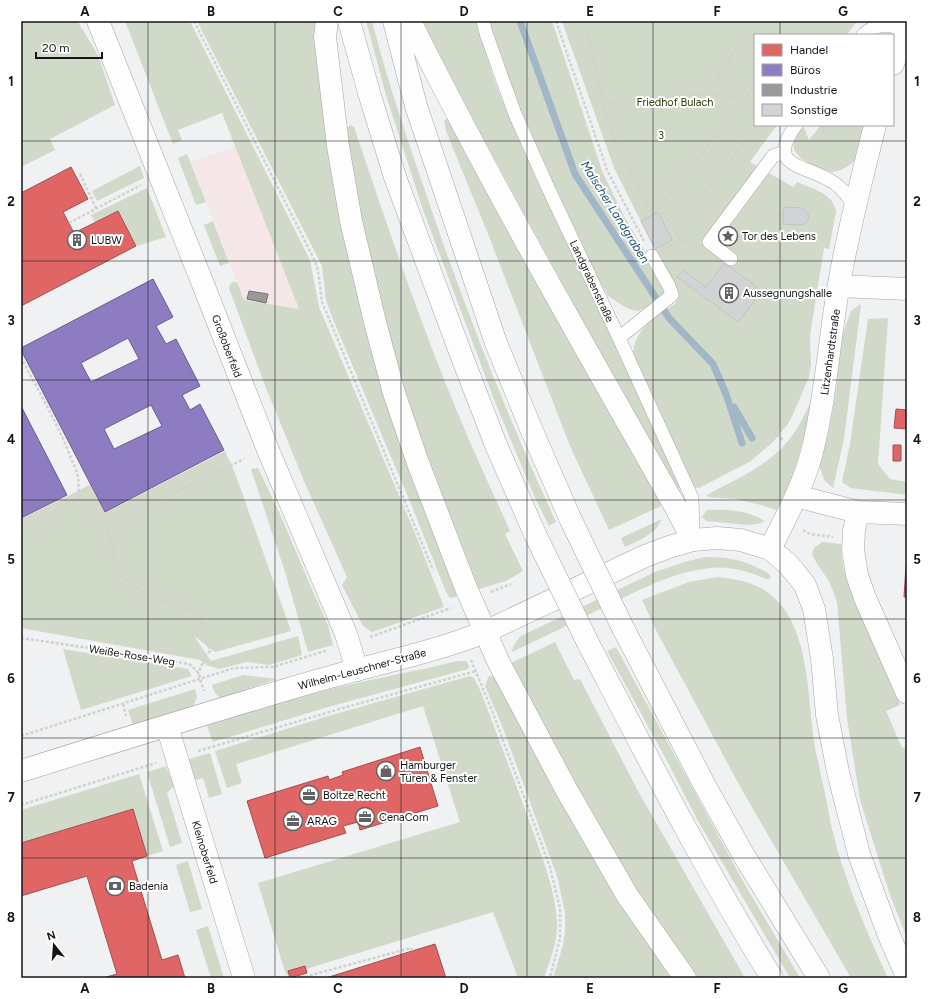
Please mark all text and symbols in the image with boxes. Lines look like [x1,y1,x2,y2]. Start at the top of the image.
text: A [80,4,90,19]
text: B [207,4,215,19]
text: C [333,4,343,19]
text: D [459,4,469,19]
text: E [586,4,594,19]
text: F [713,4,721,19]
text: G [838,4,848,19]
scale bar [36,34,102,60]
legend [754,34,894,126]
text: 20 m [42,41,70,55]
text: Handel [790,43,828,57]
text: Büros [790,63,821,77]
text: 1 [8,74,14,89]
text: 1 [914,74,920,89]
text: Industrie [790,83,838,97]
park label: Friedhof Bulach [637,96,713,109]
text: Sonstige [790,103,838,117]
park label: 3 [658,129,664,142]
water label: Malscher Landgraben [578,158,652,266]
text: 2 [7,194,15,209]
text: 2 [913,194,921,209]
place icon: Tor des Lebens [717,225,739,247]
building icon: LUBW [66,229,88,251]
place label: Tor des Lebens [742,230,816,243]
place label: LUBW [91,234,122,247]
street label: Landgrabenstraße [567,238,616,324]
building icon: Aussegnungshalle [718,282,740,304]
place label: Aussegnungshalle [743,287,832,300]
street label: Litzenhardtstraße [818,308,843,396]
text: 3 [7,313,15,328]
street label: Großoberfeld [209,313,244,379]
text: 3 [913,313,921,328]
text: 4 [7,432,15,447]
text: 4 [913,432,921,447]
text: 5 [7,552,15,567]
text: 5 [913,552,921,567]
street label: Weiße-Rose-Weg [88,642,176,669]
street label: Wilhelm-Leuschner-Straße [297,646,428,693]
text: 6 [7,671,15,686]
text: 6 [913,671,921,686]
place label: Hamburger Türen & Fenster [400,759,477,785]
shop icon: Hamburger Türen & Fenster [375,760,397,782]
office icon: Boltze Recht [298,784,320,806]
place label: Boltze Recht [323,789,386,802]
text: 7 [7,790,15,805]
text: 7 [913,790,921,805]
office icon: CenaCom [354,806,376,828]
office icon: ARAG [282,810,304,832]
place label: CenaCom [379,811,428,824]
place label: ARAG [307,815,337,828]
street label: Kleinoberfeld [189,819,220,885]
bank icon: Badenia [104,875,126,897]
place label: Badenia [129,880,168,893]
text: 8 [7,910,15,925]
text: 8 [913,910,921,925]
north arrow [34,925,74,965]
text: N [45,928,57,943]
text: A [80,981,90,996]
text: B [207,981,215,996]
text: C [333,981,343,996]
text: D [459,981,469,996]
text: E [586,981,594,996]
text: F [713,981,721,996]
text: G [838,981,848,996]

